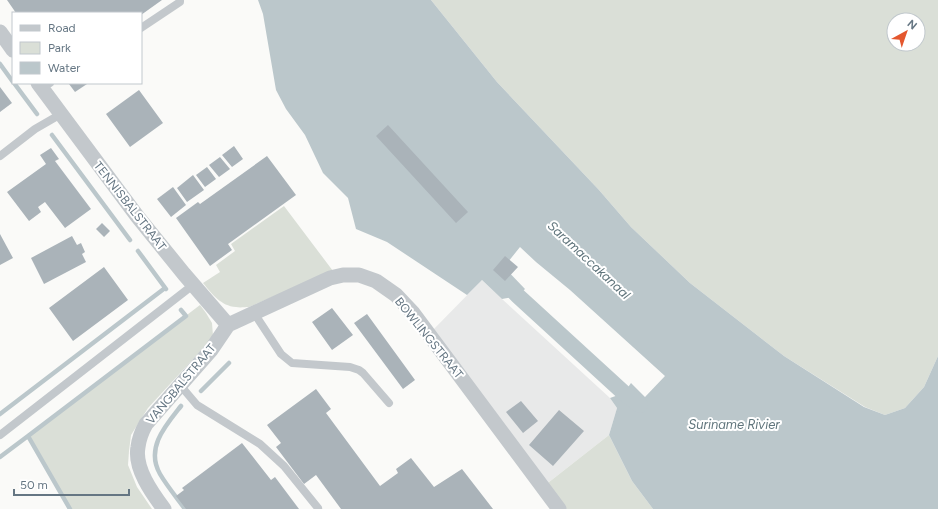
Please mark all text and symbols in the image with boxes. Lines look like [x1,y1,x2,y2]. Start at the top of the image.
legend [12,12,142,84]
north arrow [886,12,926,52]
text: N [905,17,920,32]
text: Road [48,21,76,35]
text: Park [48,41,71,55]
text: Water [48,61,80,75]
street label: TENNISBALSTRAAT [91,159,169,253]
water label: Saramaccakanaal [545,218,633,302]
street label: BOWLINGSTRAAT [392,295,466,382]
street label: VANGBALSTRAAT [143,341,219,427]
water label: Suriname Rivier [688,417,780,432]
scale bar [14,471,129,497]
text: 50 m [20,478,48,492]

